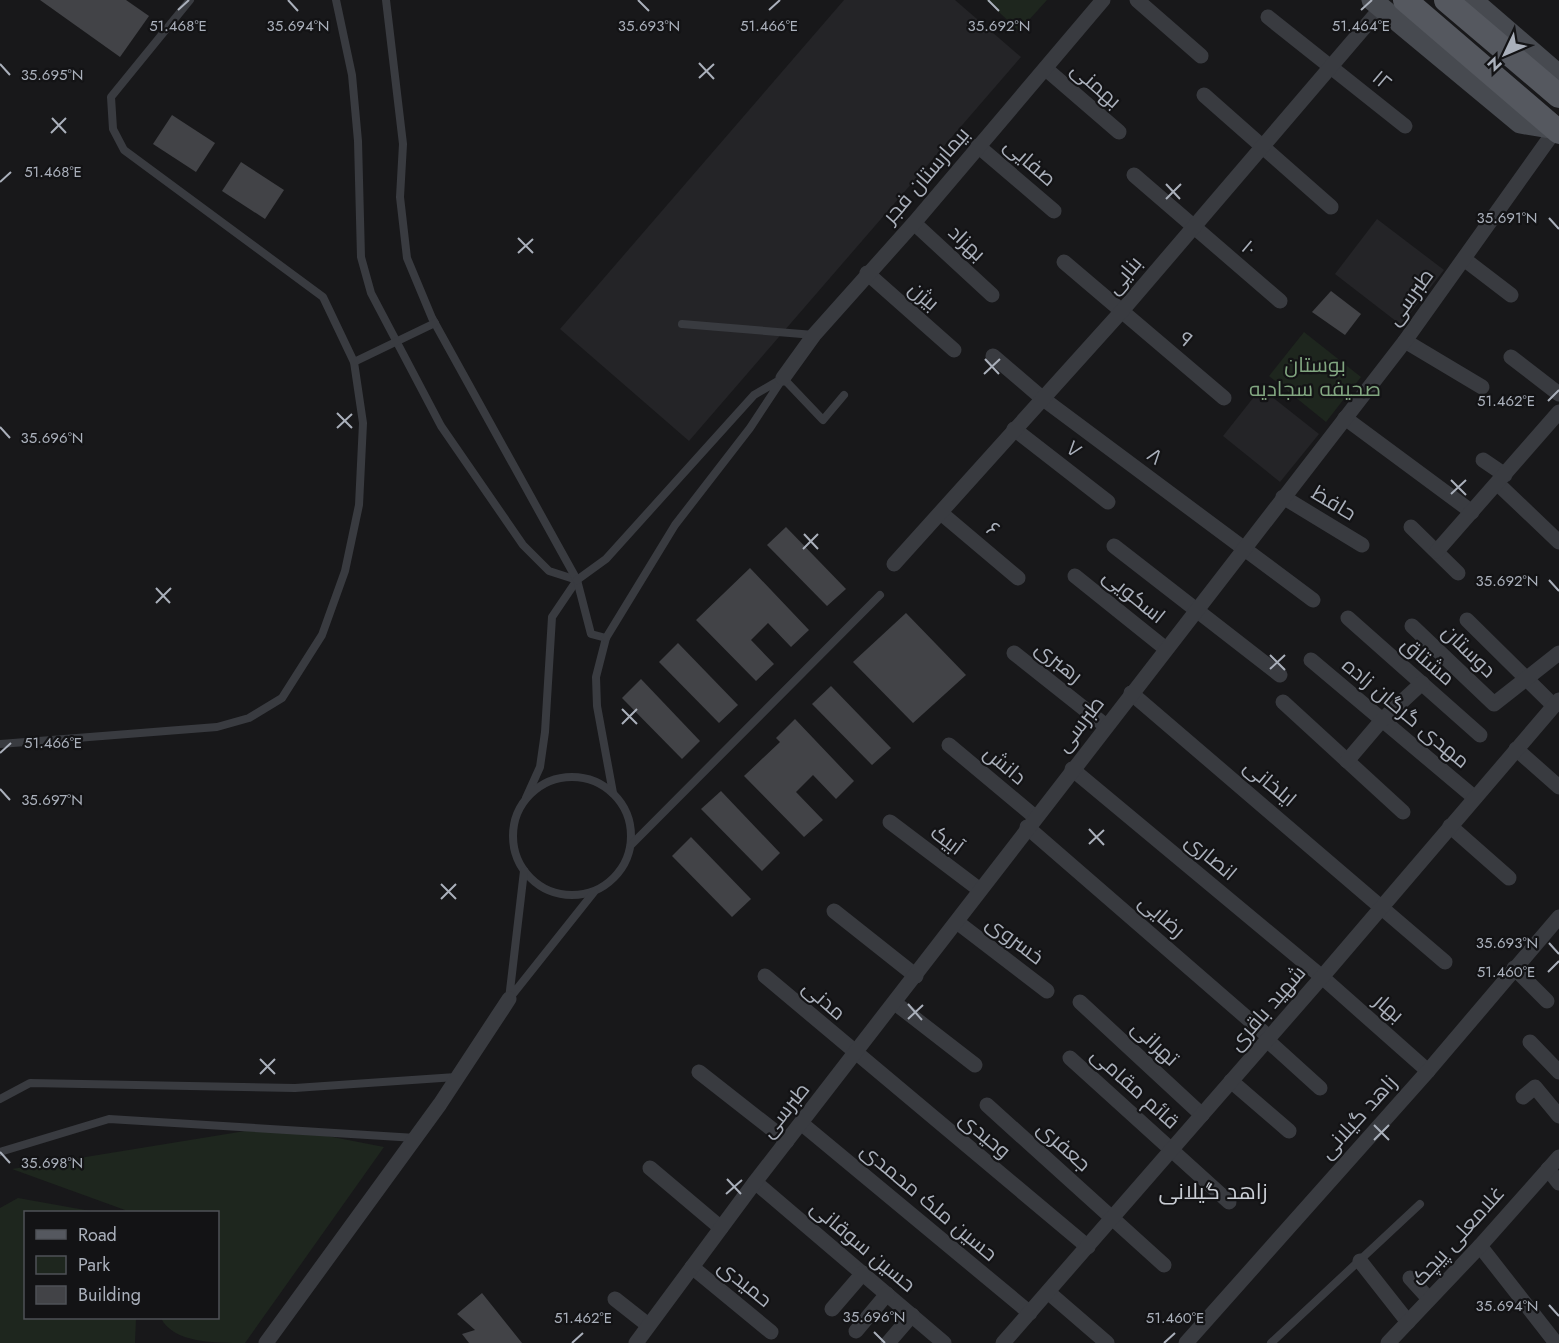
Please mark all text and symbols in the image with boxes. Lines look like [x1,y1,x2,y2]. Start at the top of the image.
text: 51.468°E [149,15,207,37]
text: 35.694°N [267,15,329,37]
text: 35.693°N [618,15,680,37]
text: 51.466°E [740,15,798,37]
text: 35.692°N [968,15,1030,37]
text: 51.464°E [1332,15,1390,37]
north arrow [1475,24,1535,84]
text: N [1482,52,1507,77]
street label: بهمنی [1064,55,1128,115]
street label: ۱۲ [1366,63,1398,97]
text: 35.695°N [21,64,83,86]
street label: بیمارستان فجر [875,120,976,231]
street label: صفایی [997,131,1063,193]
text: 51.468°E [24,161,82,183]
text: 35.691°N [1477,207,1537,229]
street label: بهزاد [942,218,992,268]
street label: ۱۰ [1235,233,1263,263]
street label: بنایی [1099,249,1149,301]
street label: طبرسی [1379,262,1441,332]
street label: بیژن [902,274,946,318]
street label: ۹ [1172,324,1200,354]
park label: بوستان صحیفه سجادیه [1249,350,1381,404]
text: 51.462°E [1477,390,1535,412]
text: 35.696°N [21,427,83,449]
street label: ۷ [1060,433,1088,465]
street label: ۸ [1141,440,1169,472]
street label: حافظ [1306,478,1362,528]
street label: ۶ [980,514,1006,544]
street label: اسکویی [1096,561,1172,631]
text: 35.692°N [1476,570,1538,592]
street label: دوستان [1435,618,1503,684]
street label: مشتاق [1395,629,1461,693]
street label: رهبری [1029,633,1089,691]
street label: مهدی گرگان زاده [1336,651,1476,775]
street label: طبرسی [1048,690,1112,758]
text: 51.466°E [24,732,82,754]
street label: دانش [977,738,1033,792]
street label: ایلخانی [1237,752,1303,814]
text: 35.697°N [21,789,83,811]
street label: آبیک [924,818,970,863]
street label: انصاری [1178,826,1244,888]
street label: رضایی [1132,887,1192,945]
street label: خسروی [980,908,1050,972]
text: 35.693°N [1476,932,1538,954]
street label: شهید باقری [1221,959,1313,1057]
text: 51.460°E [1477,961,1535,983]
street label: مدنی [796,973,852,1027]
street label: بهار [1367,986,1411,1030]
street label: تهرانی [1124,1013,1186,1073]
street label: قائم مقامی [1084,1040,1186,1136]
street label: زاهد گیلانی [1312,1068,1404,1166]
street label: طبرسی [753,1076,817,1144]
street label: وحیدی [953,1104,1017,1166]
street label: جعفری [1030,1114,1098,1178]
street label: حسین ملک محمدی [854,1136,1004,1268]
text: 35.698°N [21,1152,83,1174]
district label: زاهد گیلانی [1159,1175,1268,1207]
street label: غلامعلی پیچک [1405,1179,1511,1293]
street label: حسین سوقانی [804,1193,922,1299]
legend [24,1211,219,1319]
text: Road [78,1222,117,1248]
text: Park [78,1252,110,1278]
street label: حمیدی [711,1252,779,1314]
text: Building [78,1282,141,1308]
text: 35.694°N [1476,1295,1538,1317]
text: 35.696°N [843,1306,905,1328]
text: 51.462°E [554,1307,612,1329]
text: 51.460°E [1146,1307,1204,1329]

